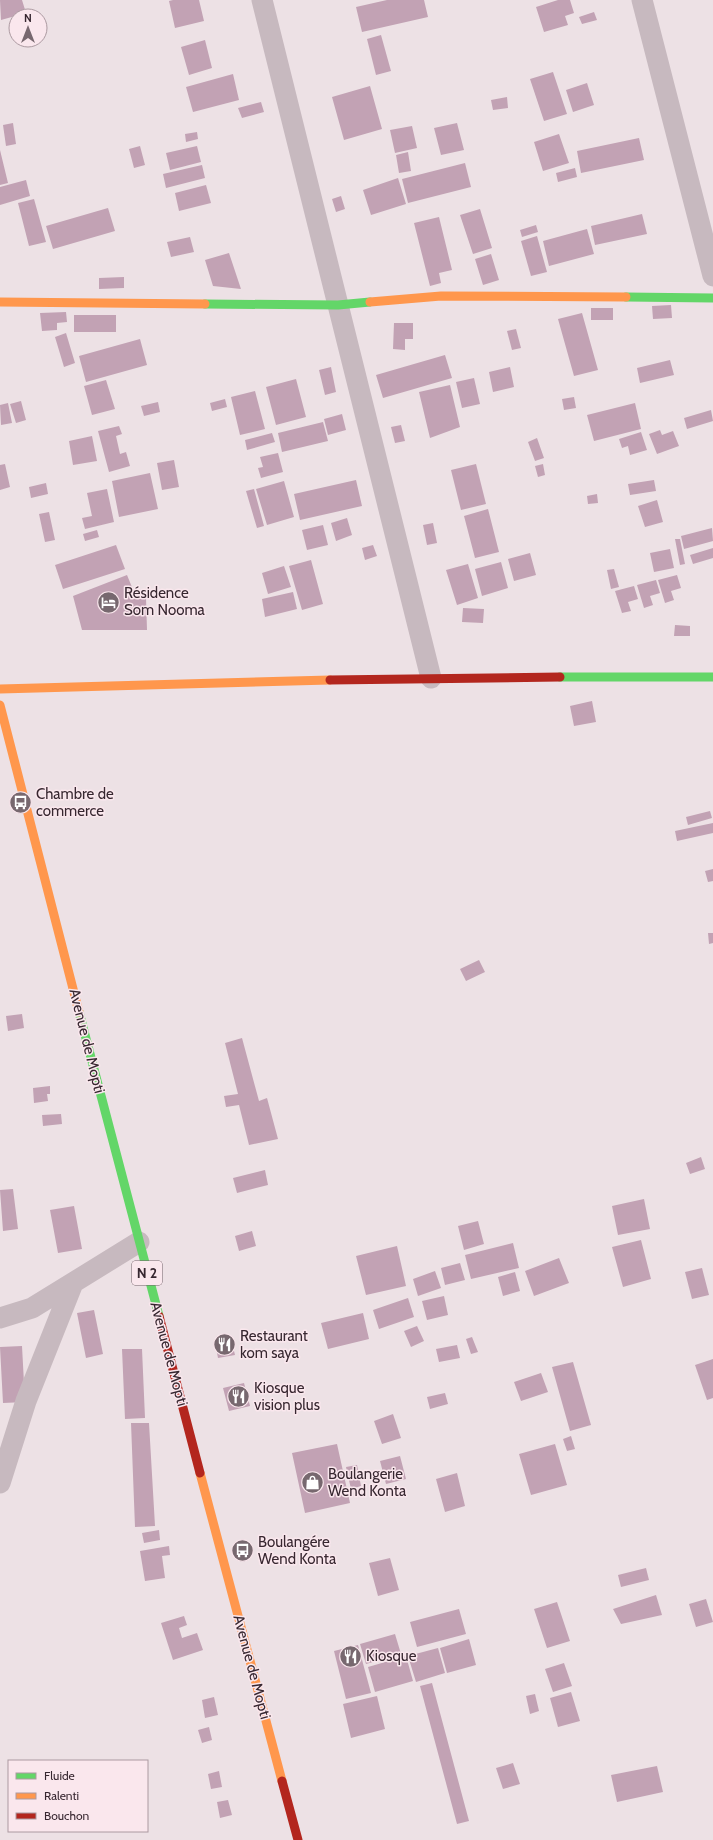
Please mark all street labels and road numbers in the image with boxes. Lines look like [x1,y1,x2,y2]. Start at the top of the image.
street label: Avenue de Mopti [65,987,109,1095]
road number: N 2 [132,1261,162,1285]
street label: Avenue de Mopti [146,1300,192,1408]
street label: Avenue de Mopti [229,1613,275,1721]

